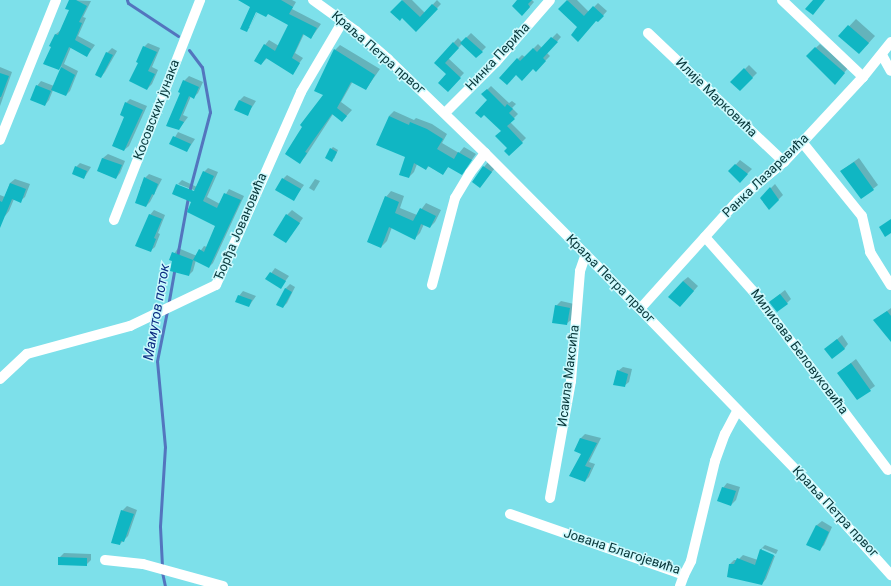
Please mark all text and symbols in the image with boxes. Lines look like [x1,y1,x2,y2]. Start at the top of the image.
street label: Краља Петра првог [328,8,428,98]
street label: Нинка Перића [463,20,533,94]
street label: Илије Марковића [672,55,760,141]
street label: Косовских јунака [131,58,183,162]
street label: Ранка Лазаревића [720,131,812,221]
street label: Ђорђа Јовановића [211,171,271,283]
street label: Краља Петра првог [562,231,658,327]
water label: Мамутов поток [139,262,173,362]
street label: Милисава Беловуковића [747,286,851,418]
street label: Исаила Максића [555,324,583,428]
street label: Краља Петра првог [789,463,881,561]
street label: Јована Благојевића [562,526,682,578]

